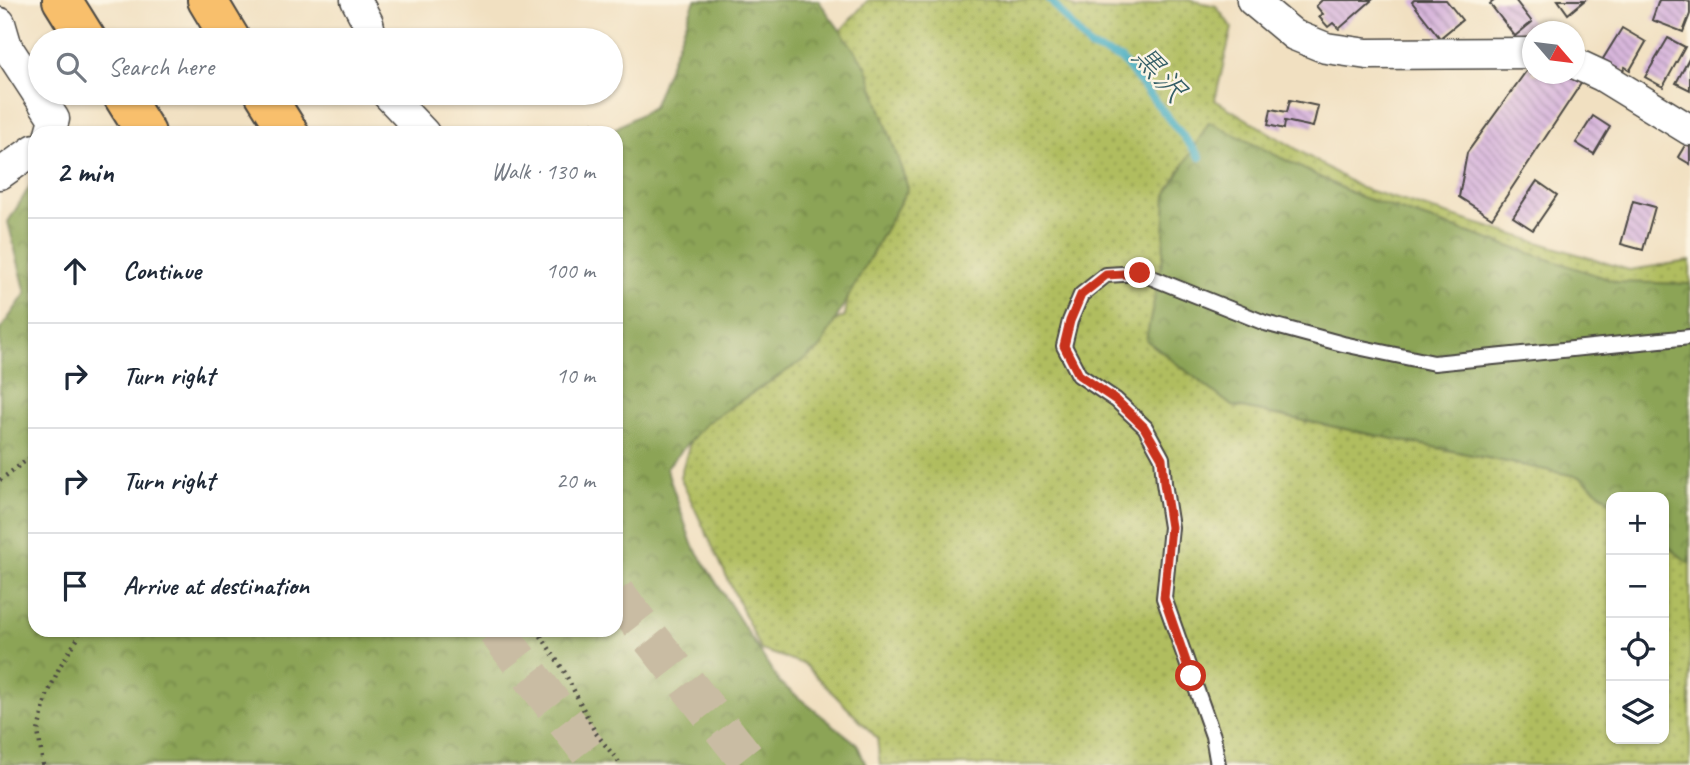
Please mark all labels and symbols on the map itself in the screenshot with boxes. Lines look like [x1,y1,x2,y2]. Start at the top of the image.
north arrow [1522,21,1585,84]
water label: 黒沢 [1123,36,1197,112]
route end [1124,257,1155,288]
route start [1175,660,1206,691]

